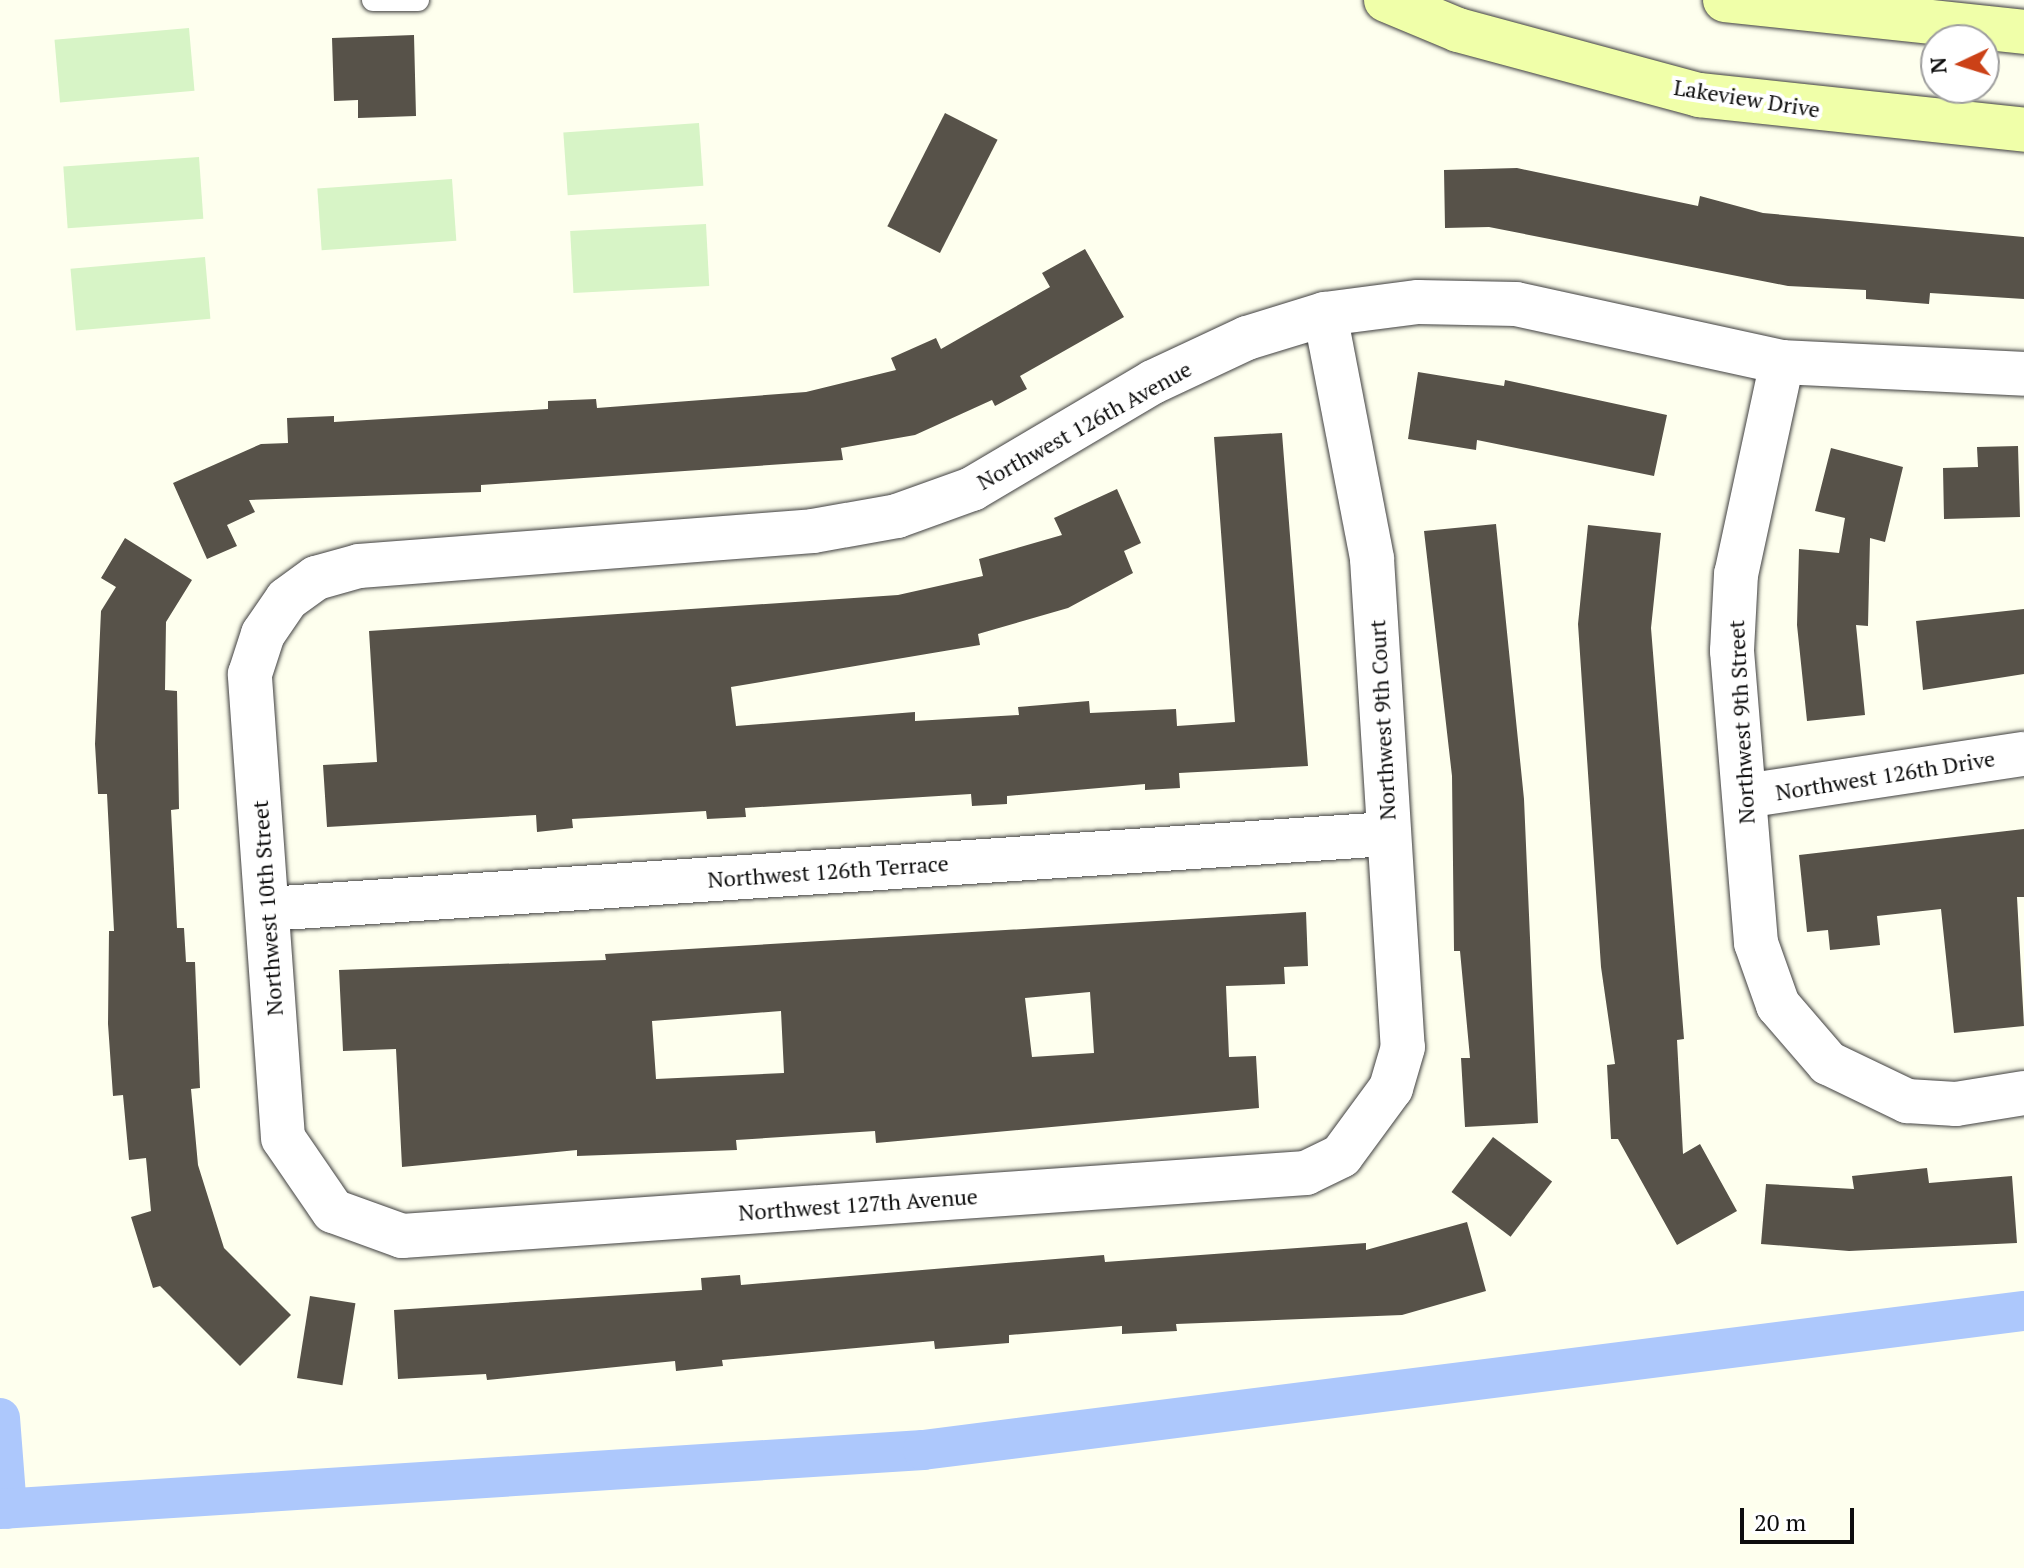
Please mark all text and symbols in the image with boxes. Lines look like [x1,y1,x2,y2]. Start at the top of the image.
north arrow [1920,24,2000,104]
text: N [1923,56,1953,75]
street label: Lakeview Drive [1672,73,1822,123]
street label: Northwest 126th Avenue [972,355,1196,495]
street label: Northwest 9th Court [1364,619,1400,821]
street label: Northwest 9th Street [1722,619,1760,825]
street label: Northwest 126th Drive [1773,745,1997,805]
street label: Northwest 10th Street [246,799,288,1017]
street label: Northwest 126th Terrace [707,849,949,893]
street label: Northwest 127th Avenue [737,1182,979,1226]
scale bar [1744,1492,1858,1542]
text: 20 m [1754,1506,1806,1538]

